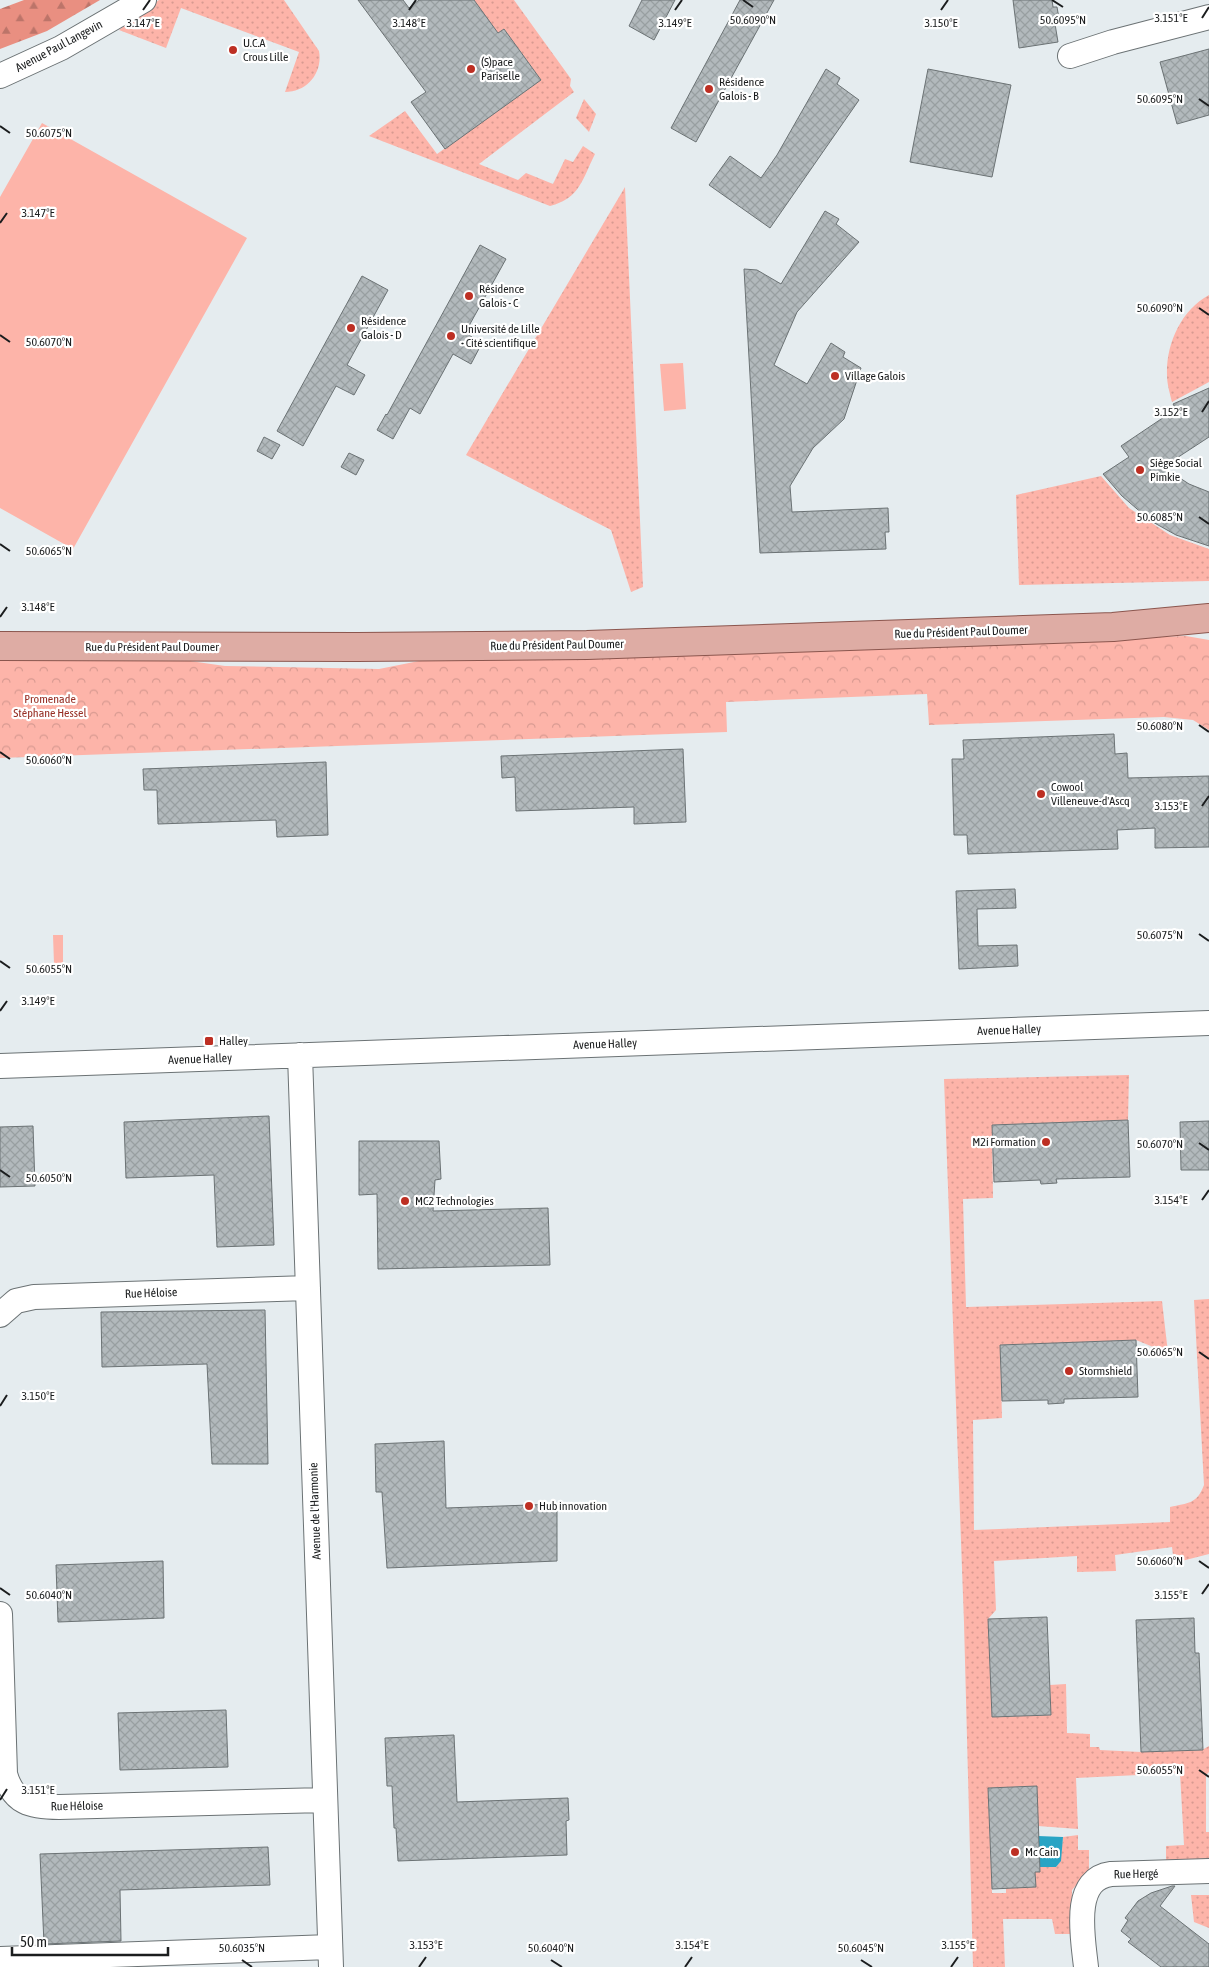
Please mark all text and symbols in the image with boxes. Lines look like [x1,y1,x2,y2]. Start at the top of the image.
text: 3.151°E [1154,11,1188,25]
text: 50.6090°N [730,13,776,27]
text: 50.6095°N [1040,13,1086,27]
text: 3.147°E [126,16,160,30]
text: 3.148°E [392,16,426,30]
text: 3.149°E [658,16,692,30]
text: 3.150°E [924,16,958,30]
street label: Avenue Paul Langevin [13,17,105,75]
place label: U.C.A Crous Lille [243,36,288,64]
marker: U.C.A Crous Lille [227,44,239,56]
place label: (S)pace Pariselle [481,55,520,83]
marker: (S)pace Pariselle [465,63,477,75]
place label: Résidence Galois - B [719,75,764,103]
marker: Résidence Galois - B [703,83,715,95]
text: 50.6095°N [1137,92,1183,106]
text: 50.6075°N [26,126,72,140]
text: 3.147°E [21,206,55,220]
place label: Résidence Galois - C [479,282,524,310]
marker: Résidence Galois - C [463,290,475,302]
text: 50.6090°N [1137,301,1183,315]
place label: Résidence Galois - D [361,314,406,342]
marker: Résidence Galois - D [345,322,357,334]
place label: Université de Lille ‐ Cité scientifique [461,322,540,350]
marker: Université de Lille ‐ Cité scientifique [445,330,457,342]
text: 50.6070°N [26,335,72,349]
place label: Village Galois [845,369,905,383]
marker: Village Galois [829,370,841,382]
text: 3.152°E [1154,405,1188,419]
place label: Siège Social Pimkie [1150,456,1203,484]
marker: Siège Social Pimkie [1134,464,1146,476]
text: 50.6085°N [1137,510,1183,524]
text: 50.6065°N [26,544,72,558]
text: 3.148°E [21,600,55,614]
street label: Rue du Président Paul Doumer [894,623,1028,641]
street label: Rue du Président Paul Doumer [490,637,624,653]
street label: Rue du Président Paul Doumer [85,640,219,654]
park label: Promenade Stéphane Hessel [13,692,87,720]
text: 50.6080°N [1137,719,1183,733]
text: 50.6060°N [26,753,72,767]
place label: Cowool Villeneuve-d'Ascq [1051,780,1130,808]
marker: Cowool Villeneuve-d'Ascq [1035,788,1047,800]
text: 3.153°E [1154,799,1188,813]
text: 50.6075°N [1137,928,1183,942]
text: 50.6055°N [26,962,72,976]
text: 3.149°E [21,994,55,1008]
street label: Avenue Halley [977,1022,1041,1038]
place label: Halley [219,1034,248,1048]
marker: Halley [203,1035,215,1047]
street label: Avenue Halley [573,1036,637,1052]
street label: Avenue Halley [168,1051,232,1067]
place label: M2i Formation [972,1135,1036,1149]
marker: M2i Formation [1040,1136,1052,1148]
text: 50.6070°N [1137,1137,1183,1151]
text: 50.6050°N [26,1171,72,1185]
text: 3.154°E [1154,1193,1188,1207]
place label: MC2 Technologies [415,1194,494,1208]
marker: MC2 Technologies [399,1195,411,1207]
street label: Rue Héloise [125,1285,177,1301]
text: 50.6065°N [1137,1345,1183,1359]
place label: Stormshield [1079,1364,1132,1378]
marker: Stormshield [1063,1365,1075,1377]
text: 3.150°E [21,1389,55,1403]
street label: Avenue de l'Harmonie [306,1462,324,1560]
place label: Hub innovation [539,1499,607,1513]
marker: Hub innovation [523,1500,535,1512]
text: 50.6060°N [1137,1554,1183,1568]
text: 50.6040°N [26,1588,72,1602]
text: 3.155°E [1154,1588,1188,1602]
text: 50.6055°N [1137,1763,1183,1777]
text: 3.151°E [21,1783,55,1797]
street label: Rue Héloise [51,1799,103,1813]
place label: Mc Cain [1025,1845,1059,1859]
marker: Mc Cain [1009,1846,1021,1858]
street label: Rue Hergé [1113,1867,1159,1881]
scale bar [12,1924,169,1956]
text: 50 m [20,1933,47,1950]
text: 3.153°E [409,1938,443,1952]
text: 3.154°E [675,1938,709,1952]
text: 3.155°E [941,1938,975,1952]
text: 50.6035°N [219,1941,265,1955]
text: 50.6040°N [528,1941,574,1955]
text: 50.6045°N [838,1941,884,1955]

